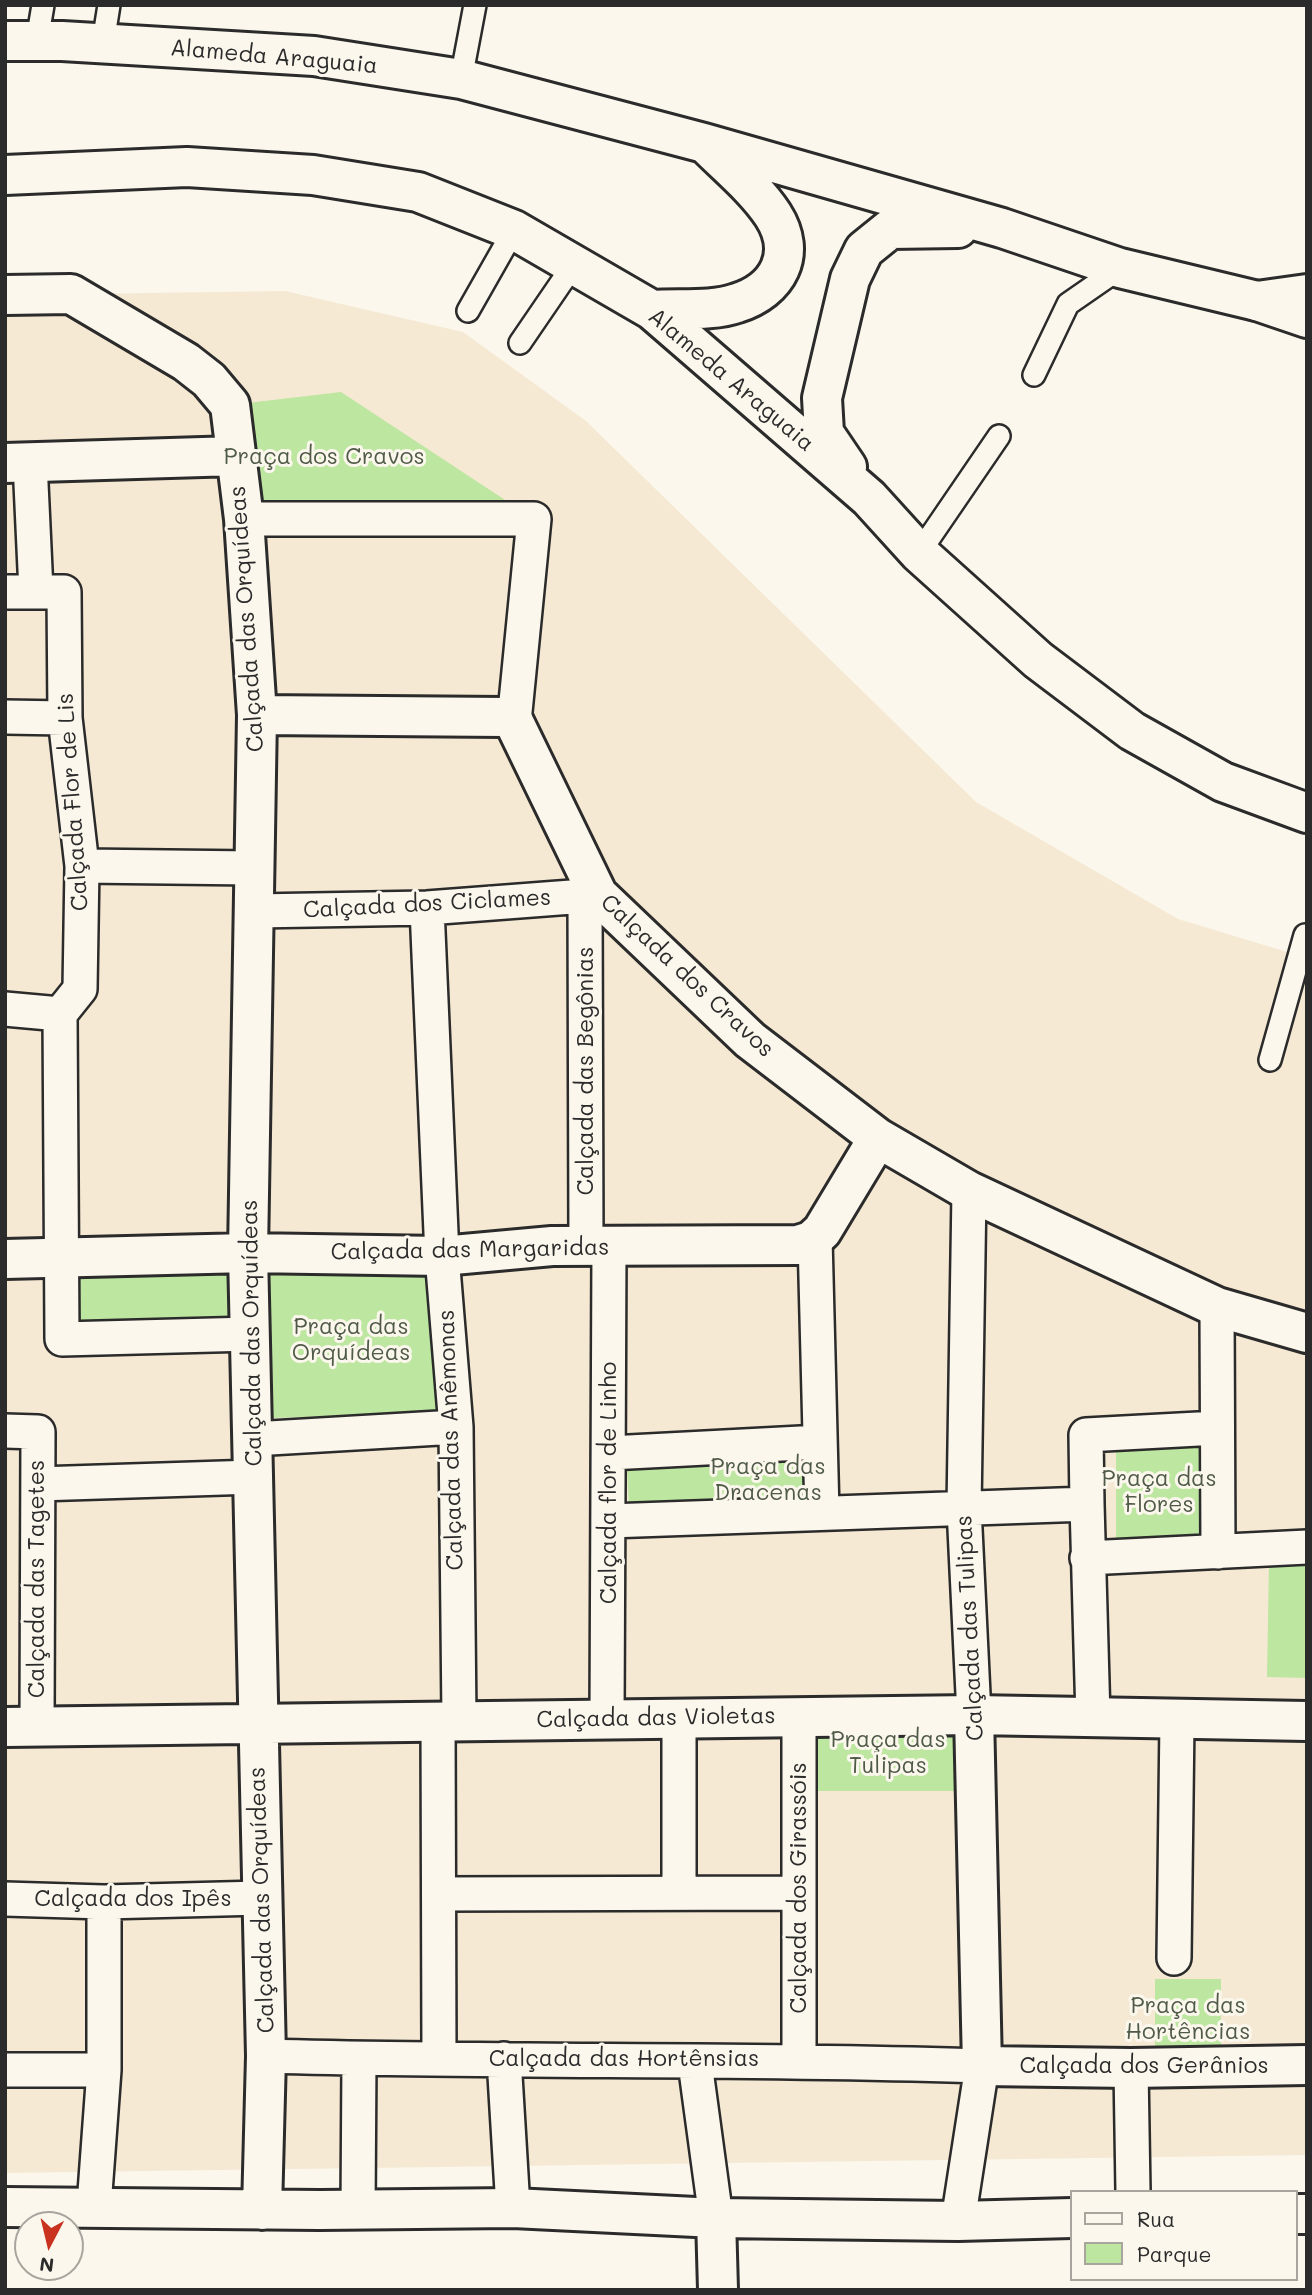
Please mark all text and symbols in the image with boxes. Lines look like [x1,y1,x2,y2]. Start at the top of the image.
street label: Alameda Araguaia [169,34,379,80]
street label: Alameda Araguaia [642,302,820,458]
park label: Praça dos Cravos [223,443,425,471]
street label: Calçada das Orquídeas [224,485,270,753]
street label: Calçada Flor de Lis [52,692,94,912]
street label: Calçada dos Ciclames [302,884,552,924]
street label: Calçada dos Cravos [595,889,779,1063]
street label: Calçada das Begônias [572,947,600,1195]
street label: Calçada das Orquídeas [236,1199,268,1467]
street label: Calçada das Margaridas [330,1234,610,1266]
street label: Calçada das Anêmonas [433,1309,469,1571]
park label: Praça das Orquídeas [292,1313,410,1367]
street label: Calçada flor de Linho [595,1362,623,1604]
park label: Praça das Dracenas [710,1453,826,1507]
street label: Calçada das Tagetes [23,1460,51,1698]
park label: Praça das Flores [1101,1465,1217,1519]
street label: Calçada das Tulipas [950,1514,990,1742]
street label: Calçada das Violetas [536,1702,776,1734]
park label: Praça das Tulipas [830,1726,946,1780]
street label: Calçada dos Girassóis [785,1762,813,2014]
street label: Calçada das Orquídeas [244,1766,280,2034]
street label: Calçada dos Ipês [34,1885,232,1913]
park label: Praça das Hortências [1126,1992,1250,2046]
street label: Calçada das Hortênsias [489,2045,759,2073]
street label: Calçada dos Gerânios [1019,2052,1269,2080]
legend [1070,2190,1298,2281]
text: Rua [1137,2205,1175,2232]
north arrow [14,2211,84,2281]
text: Parque [1137,2240,1211,2267]
text: N [38,2252,55,2279]

